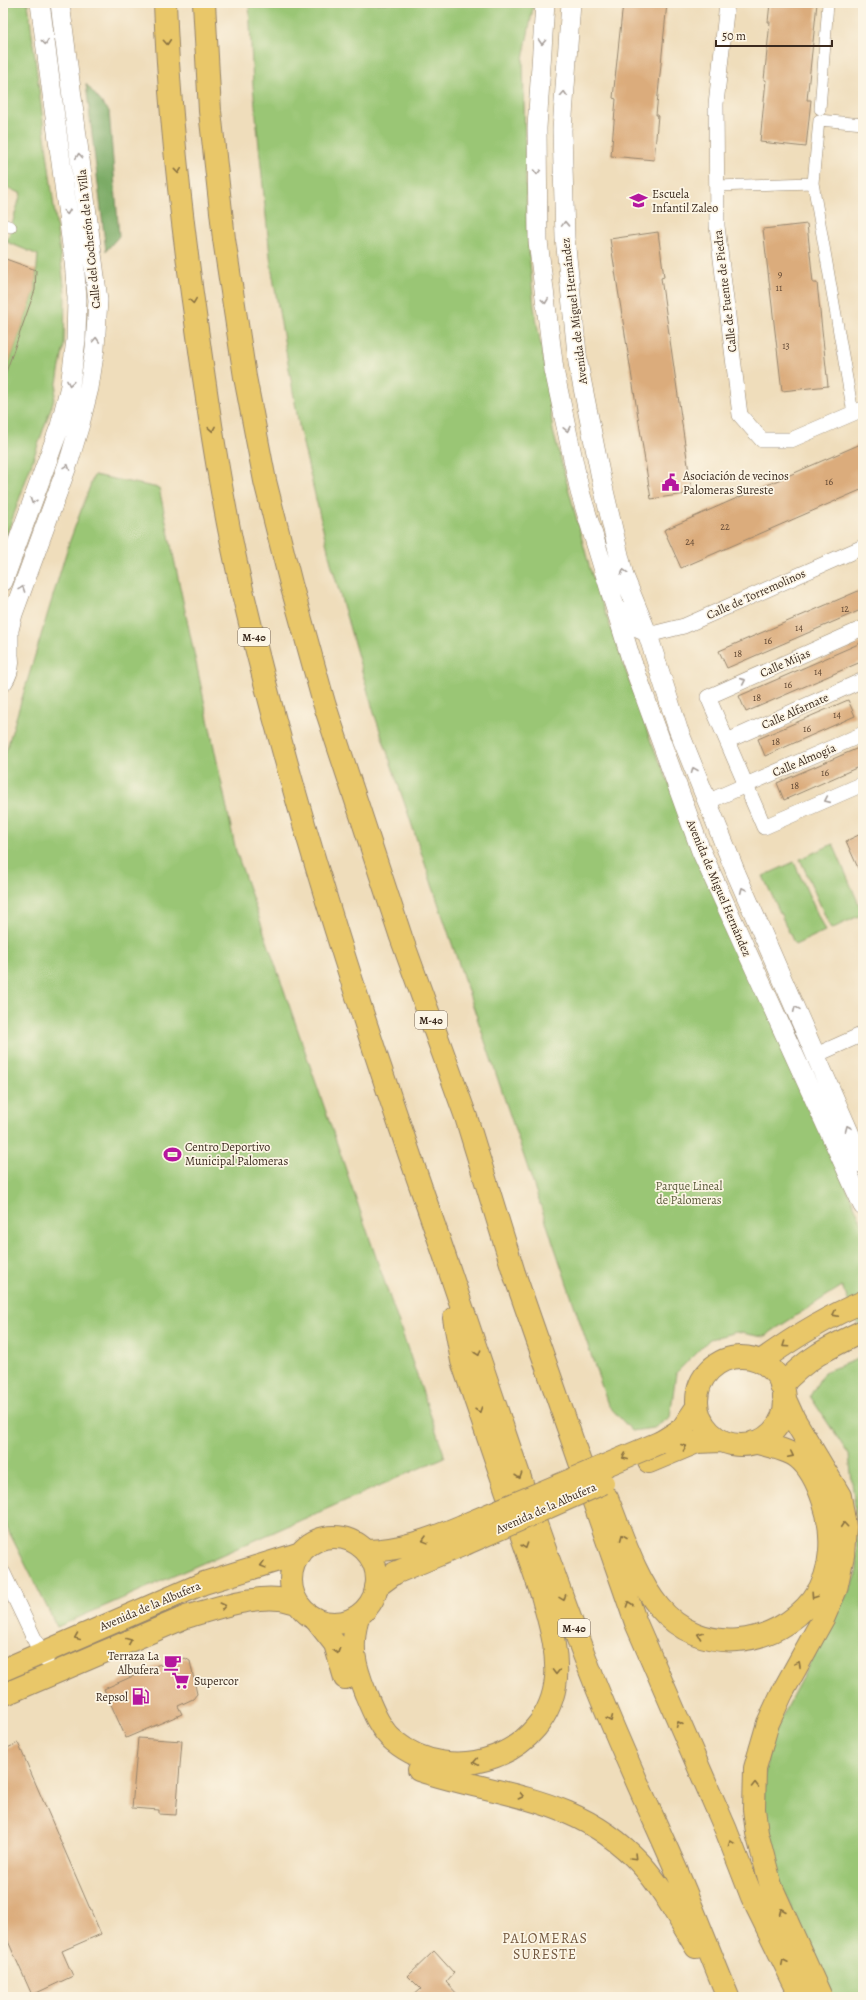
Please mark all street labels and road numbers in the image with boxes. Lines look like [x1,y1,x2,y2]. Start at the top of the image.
street label: Calle del Cocherón de la Villa [74,168,104,310]
street label: Calle de Fuente de Piedra [710,228,740,353]
street label: Avenida de Miguel Hernández [557,237,591,386]
street label: Calle de Torremolinos [704,565,808,623]
road number: M-40 [238,628,270,646]
street label: Calle Mijas [757,645,813,681]
street label: Calle Alfarnate [759,689,831,733]
street label: Calle Almogía [770,739,839,781]
street label: Avenida de Miguel Hernández [682,816,755,959]
road number: M-40 [415,1011,447,1029]
street label: Avenida de la Albufera [492,1479,599,1538]
street label: Avenida de la Albufera [96,1577,203,1635]
road number: M-40 [558,1619,590,1637]

